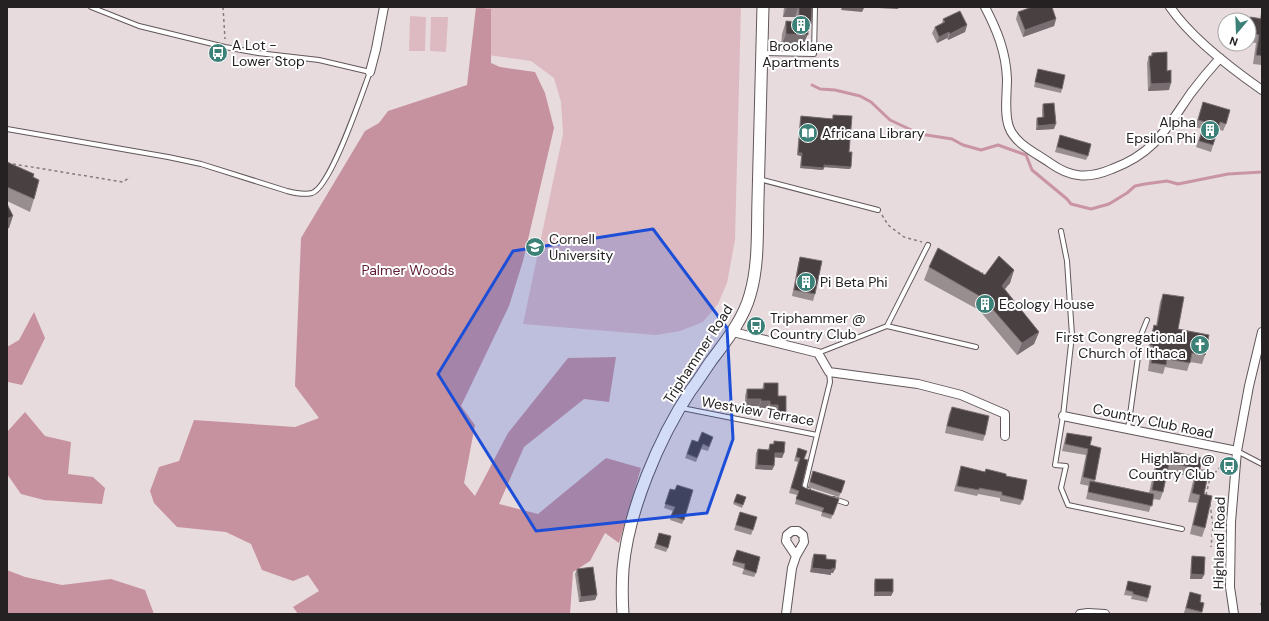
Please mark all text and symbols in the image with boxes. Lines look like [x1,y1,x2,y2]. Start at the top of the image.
north arrow [1217,12,1257,52]
building icon: Brooklane Apartments [790,14,812,36]
text: N [1228,34,1240,49]
place label: A Lot - Lower Stop [232,36,305,70]
place label: Brooklane Apartments [762,37,840,71]
bus stop icon: A Lot - Lower Stop [207,42,229,64]
place label: Alpha Epsilon Phi [1126,113,1196,147]
building icon: Alpha Epsilon Phi [1199,119,1221,141]
library icon: Africana Library [797,122,819,144]
place label: Africana Library [822,124,925,142]
place label: Cornell University [549,230,614,264]
school or university icon: Cornell University [524,236,546,258]
park label: Palmer Woods [361,261,455,279]
building icon: Pi Beta Phi [795,271,817,293]
place label: Pi Beta Phi [820,273,888,291]
building icon: Ecology House [974,293,996,315]
place label: Ecology House [999,295,1095,313]
street label: Triphammer Road [659,301,737,407]
place label: Triphammer @ Country Club [770,309,866,343]
bus stop icon: Triphammer @ Country Club [745,315,767,337]
place label: First Congregational Church of Ithaca [1056,328,1186,362]
church icon: First Congregational Church of Ithaca [1189,334,1211,356]
street label: Westview Terrace [700,392,816,430]
street label: Country Club Road [1091,399,1215,443]
place label: Highland @ Country Club [1128,449,1215,483]
bus stop icon: Highland @ Country Club [1218,455,1240,477]
street label: Highland Road [1209,497,1229,589]

